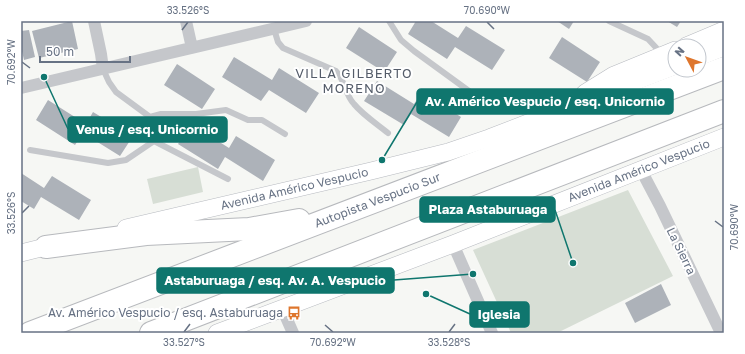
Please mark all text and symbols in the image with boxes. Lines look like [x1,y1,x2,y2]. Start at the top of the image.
text: 33.526°S [167,4,209,16]
text: 70.690°W [464,4,511,16]
scale bar [40,38,130,64]
north arrow [667,38,707,78]
text: 70.692°W [5,39,17,85]
text: 50 m [46,44,74,59]
text: N [671,44,687,59]
district label: VILLA GILBERTO MORENO [295,65,413,96]
callout: Av. Américo Vespucio / esq. Unicornio [417,89,673,114]
text: Av. Américo Vespucio / esq. Unicornio [425,93,665,109]
callout: Venus / esq. Unicornio [68,117,227,142]
text: Venus / esq. Unicornio [76,121,218,137]
street label: Avenida Américo Vespucio [566,135,712,205]
street label: Avenida Américo Vespucio [219,164,370,213]
street label: Autopista Vespucio Sur [312,169,443,231]
text: 33.526°S [5,192,17,234]
callout: Plaza Astaburuaga [420,197,555,222]
text: Plaza Astaburuaga [429,201,548,217]
text: 70.690°W [728,203,740,250]
street label: La Sierra [664,225,699,277]
callout: Astaburuaga / esq. Av. A. Vespucio [157,268,394,293]
text: Astaburuaga / esq. Av. A. Vespucio [164,272,386,288]
callout: Iglesia [470,302,529,327]
place label: Av. Américo Vespucio / esq. Astaburuaga [48,305,283,320]
bus stop icon: Av. Américo Vespucio / esq. Astaburuaga [286,305,302,321]
text: Iglesia [478,306,521,322]
text: 33.527°S [163,336,205,348]
text: 70.692°W [310,336,356,348]
text: 33.528°S [428,336,470,348]

